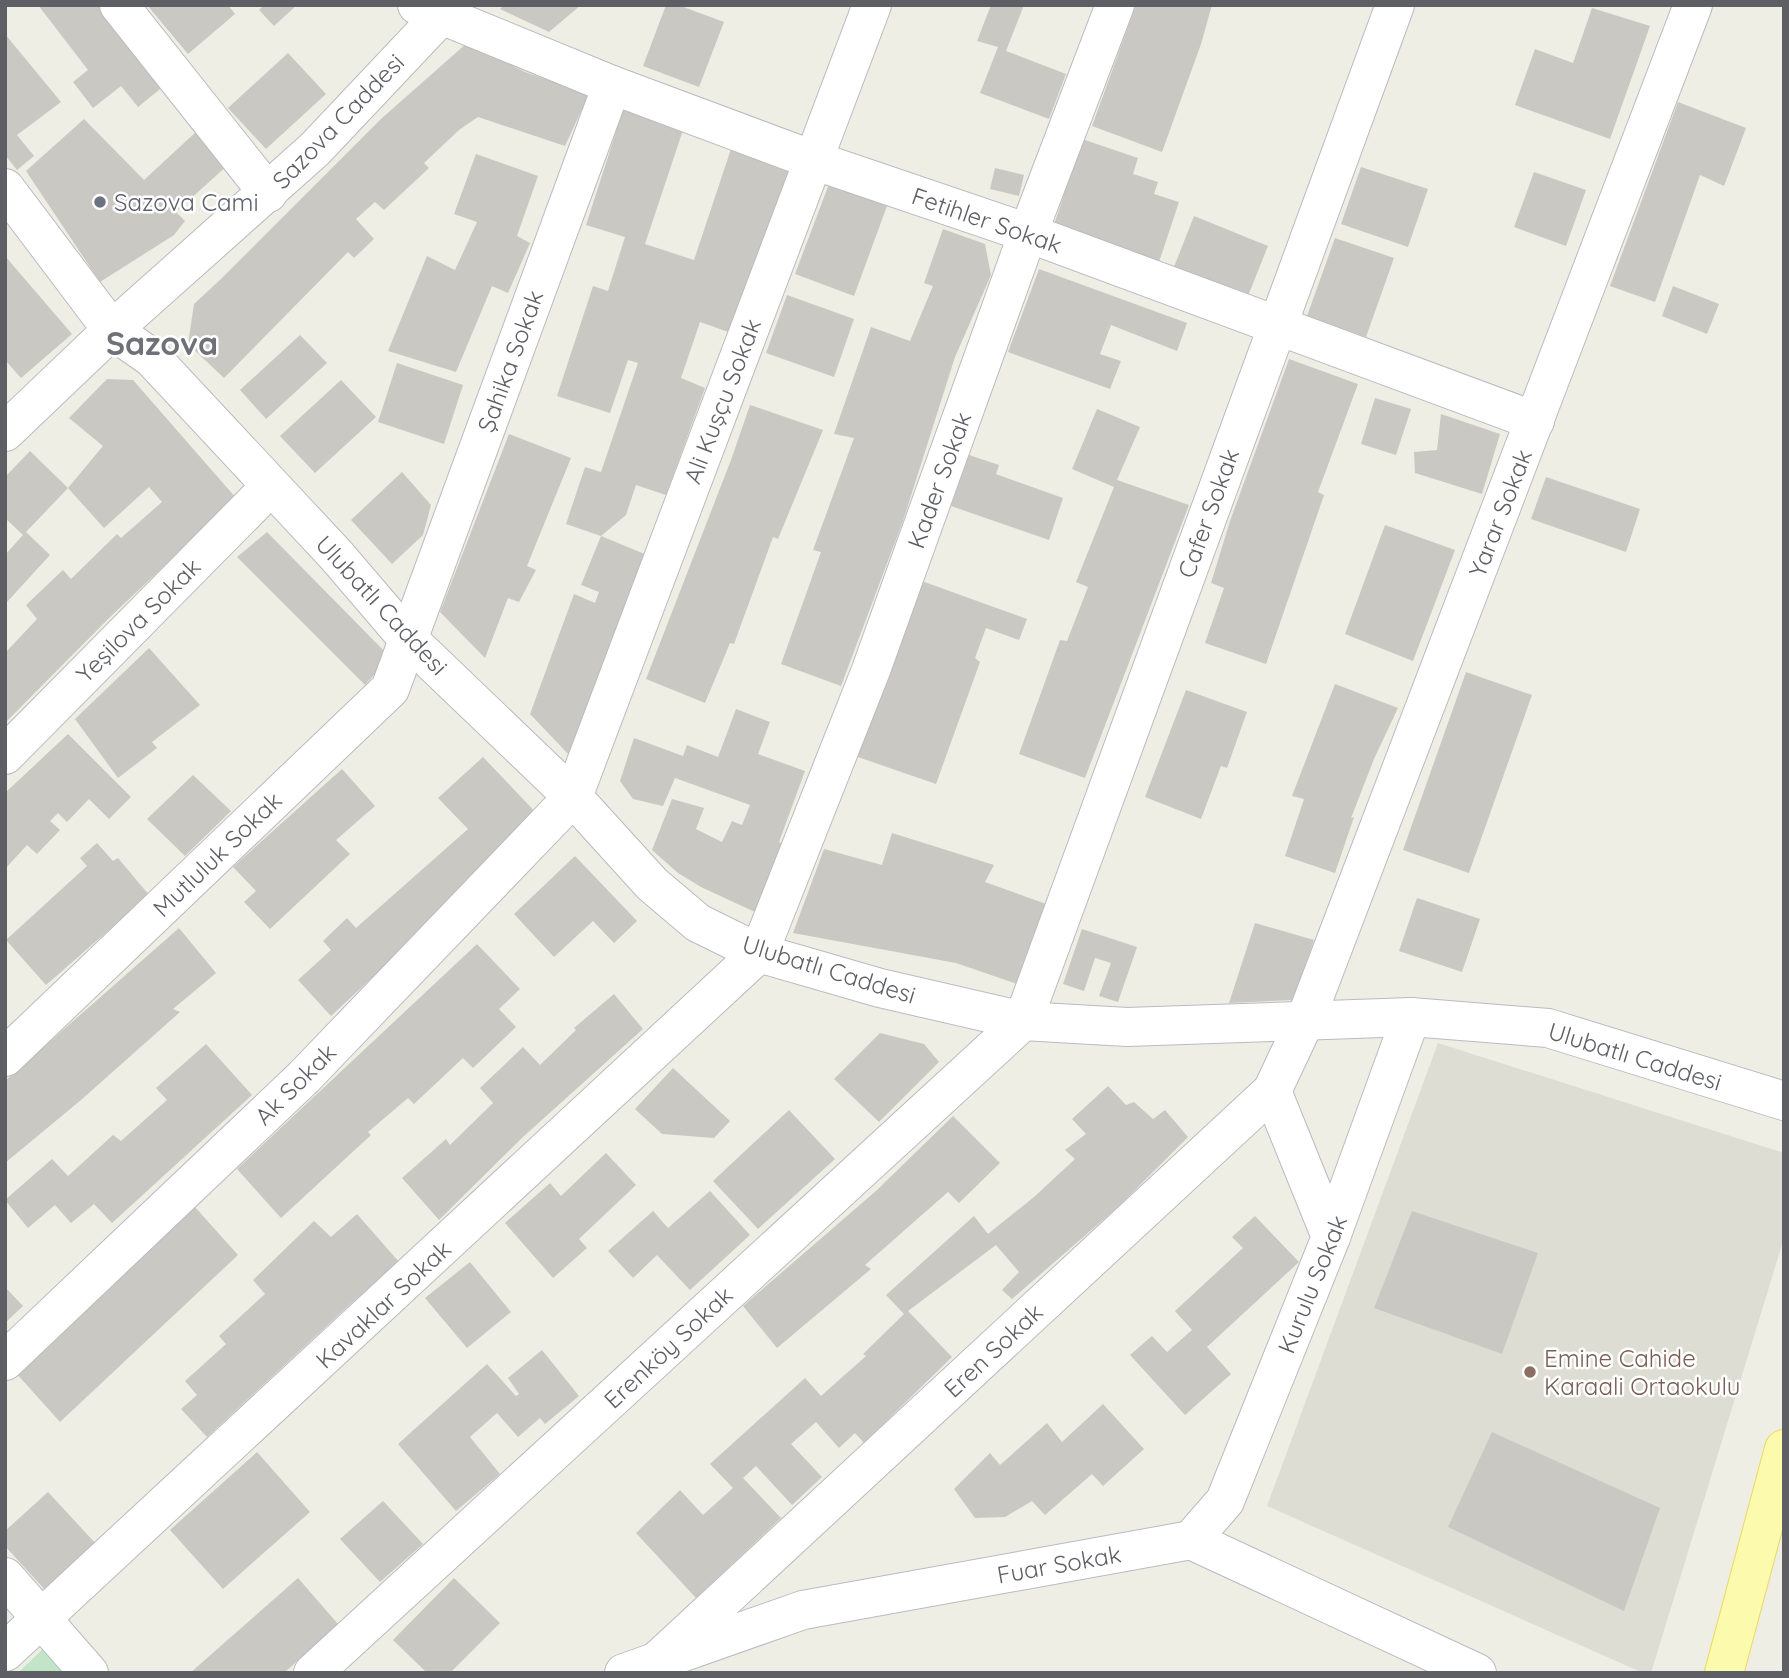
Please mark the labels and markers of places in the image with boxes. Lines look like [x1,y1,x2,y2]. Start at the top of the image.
place label: Sazova Cami [114,187,259,217]
marker: Sazova Cami [92,194,108,210]
place label: Emine Cahide Karaali Ortaokulu [1544,1343,1740,1401]
marker: Emine Cahide Karaali Ortaokulu [1522,1364,1538,1380]

